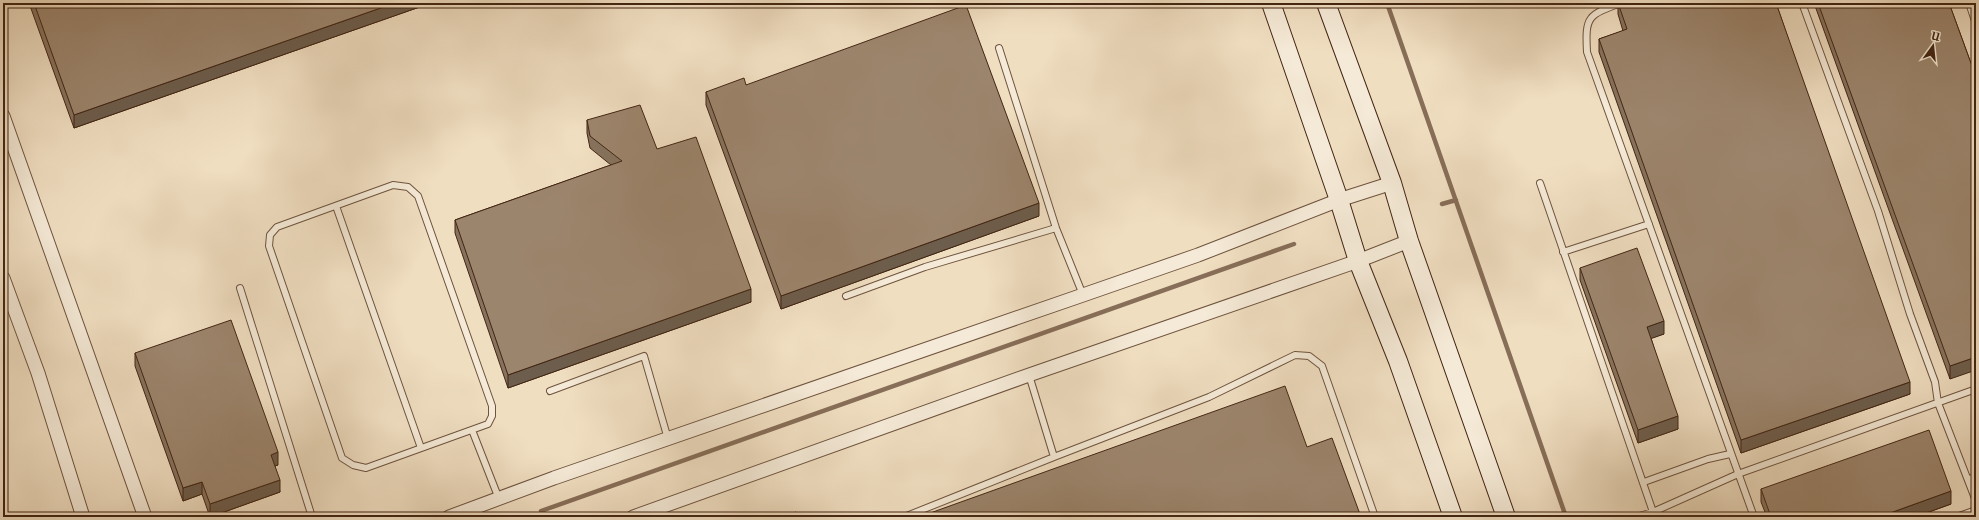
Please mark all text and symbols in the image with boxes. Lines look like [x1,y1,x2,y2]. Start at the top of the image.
north arrow [1913,26,1953,66]
text: U [1929,29,1942,44]

